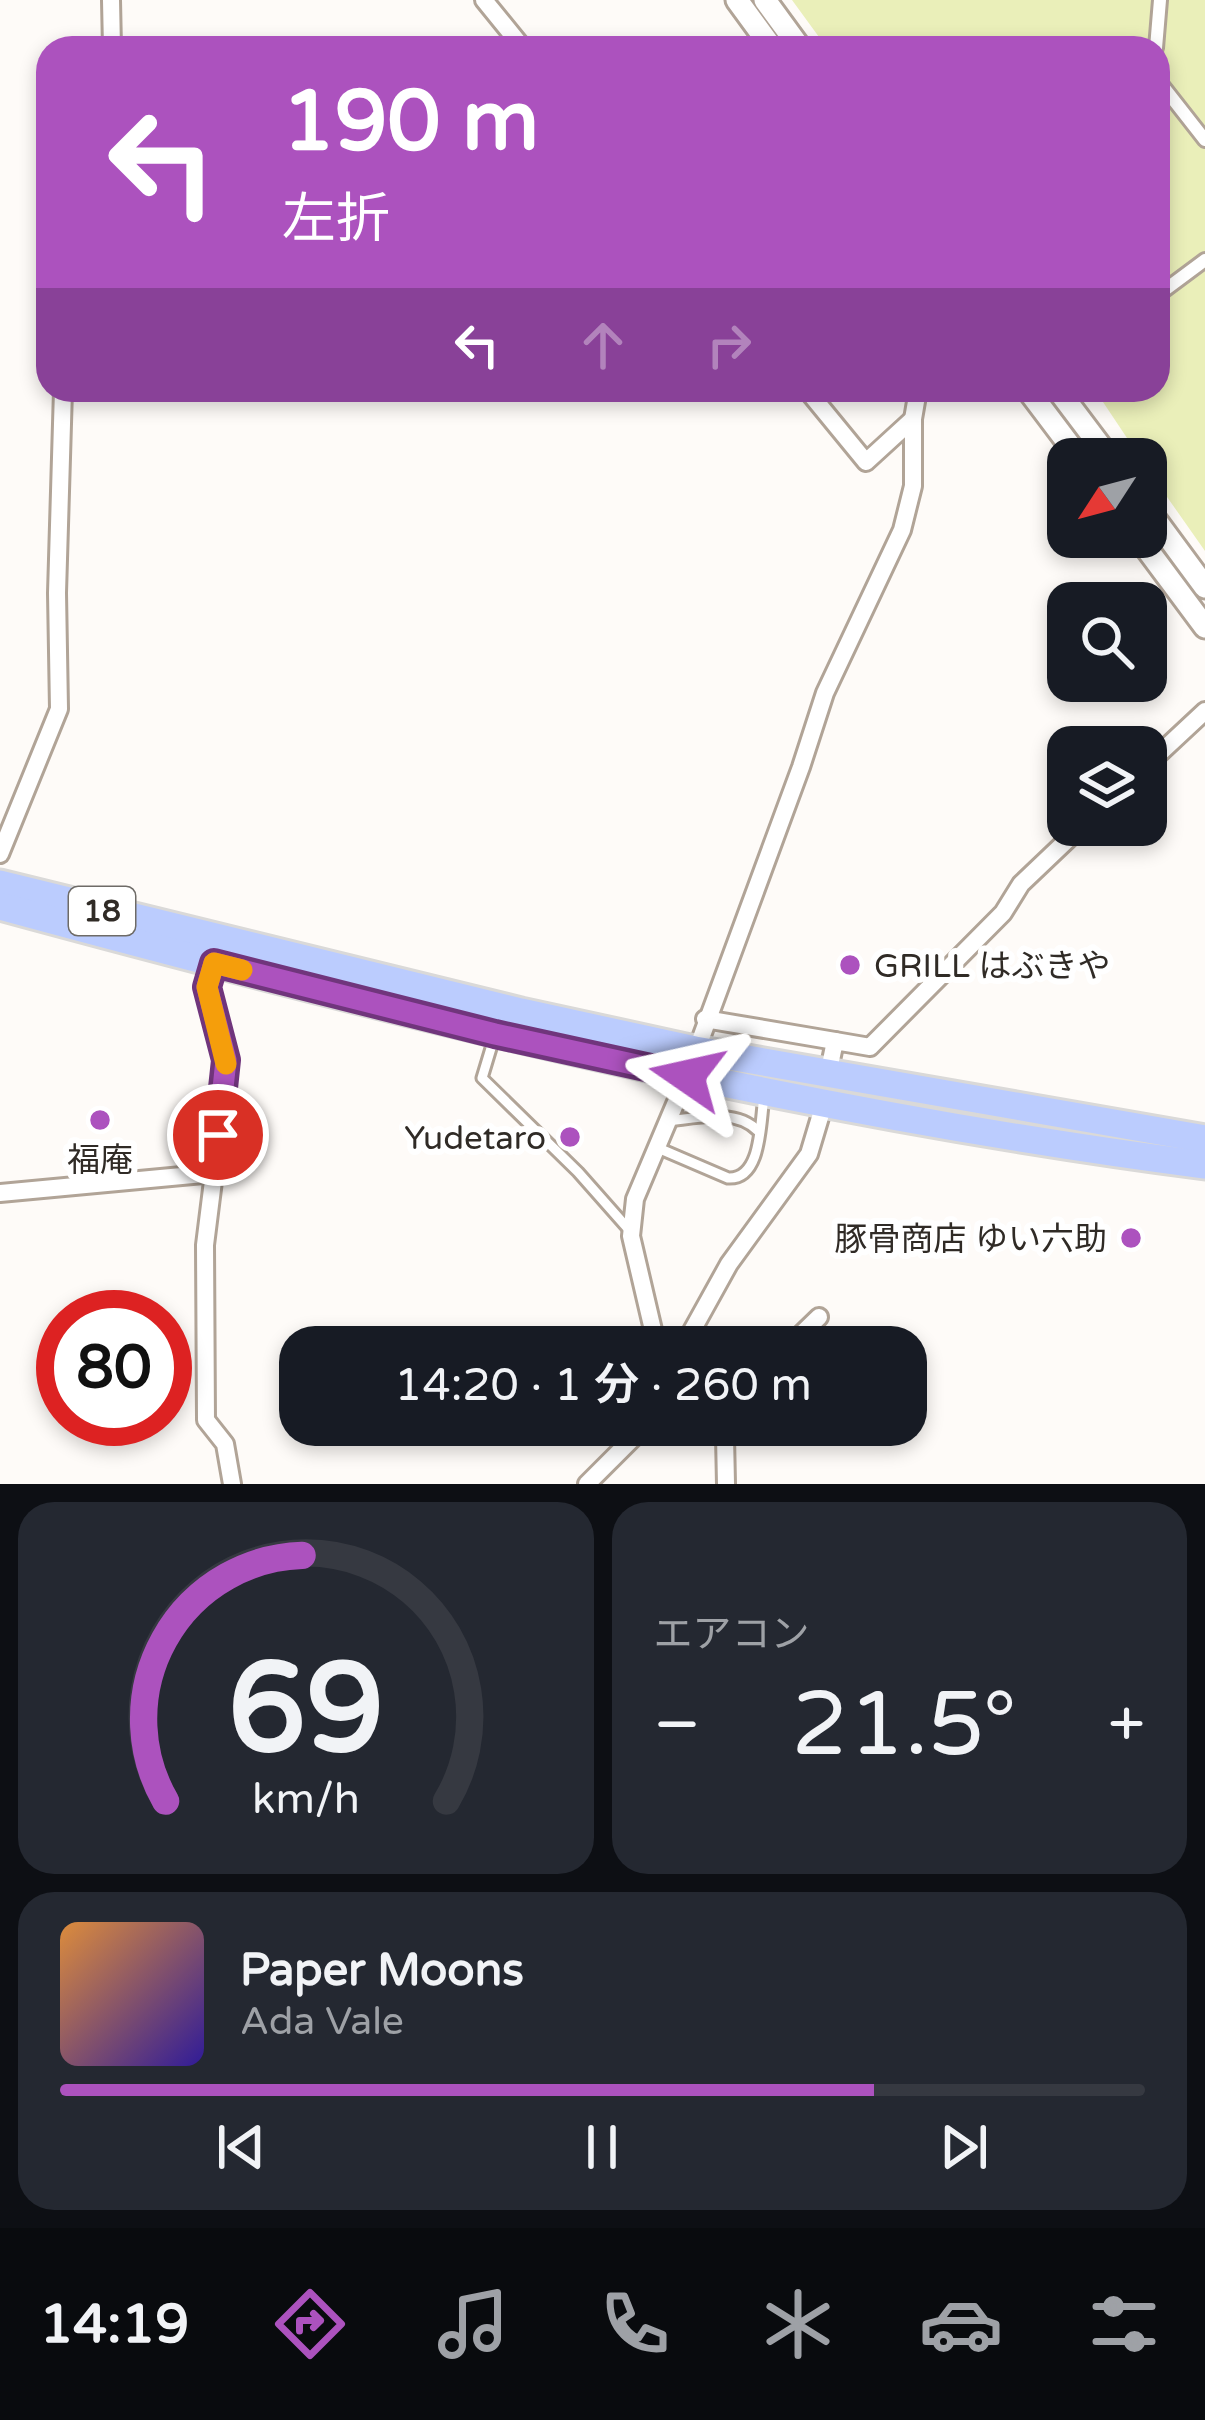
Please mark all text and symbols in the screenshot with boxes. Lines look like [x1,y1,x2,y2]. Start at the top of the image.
text: 190 m [282,72,539,173]
icon: left [84,84,240,240]
text: 左折 [282,187,390,252]
icon: left [444,312,510,378]
icon: ahead [570,312,636,378]
icon: right [696,312,762,378]
north arrow [1047,438,1167,558]
map controls [1047,438,1167,846]
button: search [1047,582,1167,702]
button: layers [1047,726,1167,846]
road number: 18 [69,887,135,935]
place label: GRILL はぶきや [874,947,1110,986]
marker: GRILL はぶきや [837,952,863,978]
position arrow [624,1013,750,1139]
pin [167,1084,269,1186]
icon: arrive [185,1102,251,1168]
marker: 福庵 [87,1107,113,1133]
place label: Yudetaro [404,1119,546,1158]
marker: Yudetaro [557,1124,583,1150]
place label: 福庵 [67,1141,133,1180]
place label: 豚骨商店 ゆい六助 [834,1220,1107,1259]
marker: 豚骨商店 ゆい六助 [1118,1225,1144,1251]
speed limit sign: 80 [36,1290,192,1446]
text: 14:20 · 1 分 · 260 m [394,1359,812,1413]
text: エアコン [654,1611,810,1658]
text: 69 [227,1635,384,1786]
text: 21.5° [792,1671,1017,1780]
text: − [654,1685,701,1765]
text: + [1108,1685,1145,1765]
text: km/h [252,1774,360,1825]
text: Paper Moons [240,1944,524,1998]
text: Ada Vale [240,1998,404,2045]
icon: previous [208,2114,274,2180]
icon: pause [569,2114,635,2180]
icon: next [931,2114,997,2180]
icon: directions [268,2282,352,2366]
icon: music [431,2282,515,2366]
icon: phone [593,2282,677,2366]
icon: climate [756,2282,840,2366]
icon: car [919,2282,1003,2366]
icon: filters [1082,2282,1166,2366]
text: 14:19 [39,2292,189,2357]

